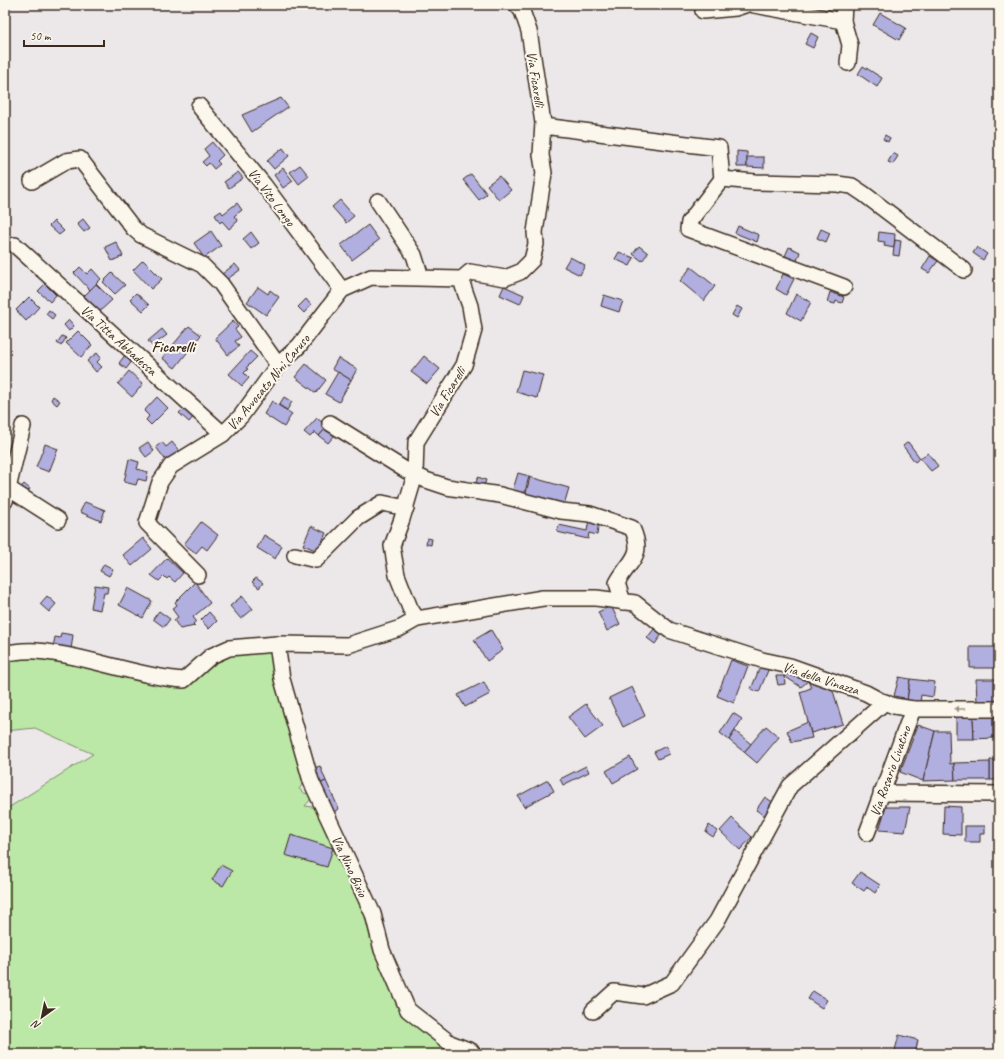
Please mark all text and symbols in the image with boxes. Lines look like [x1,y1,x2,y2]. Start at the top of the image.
scale bar [24,22,104,48]
text: 50 m [30,28,52,44]
street label: Via Ficarelli [523,50,549,110]
street label: Via Vito Longo [244,165,299,230]
street label: Via Titta Abbadessa [77,302,161,380]
street label: Via Avvocato Ninì Caruso [223,330,314,434]
district label: Ficarelli [151,337,196,357]
street label: Via Ficarelli [425,362,471,420]
street label: Via della Vinazza [781,658,862,699]
one-way arrow [953,706,966,712]
street label: Via Rosario Livatino [866,723,915,819]
street label: Via Nino Bixio [328,833,372,901]
north arrow [22,997,62,1037]
text: N [28,1016,43,1033]

